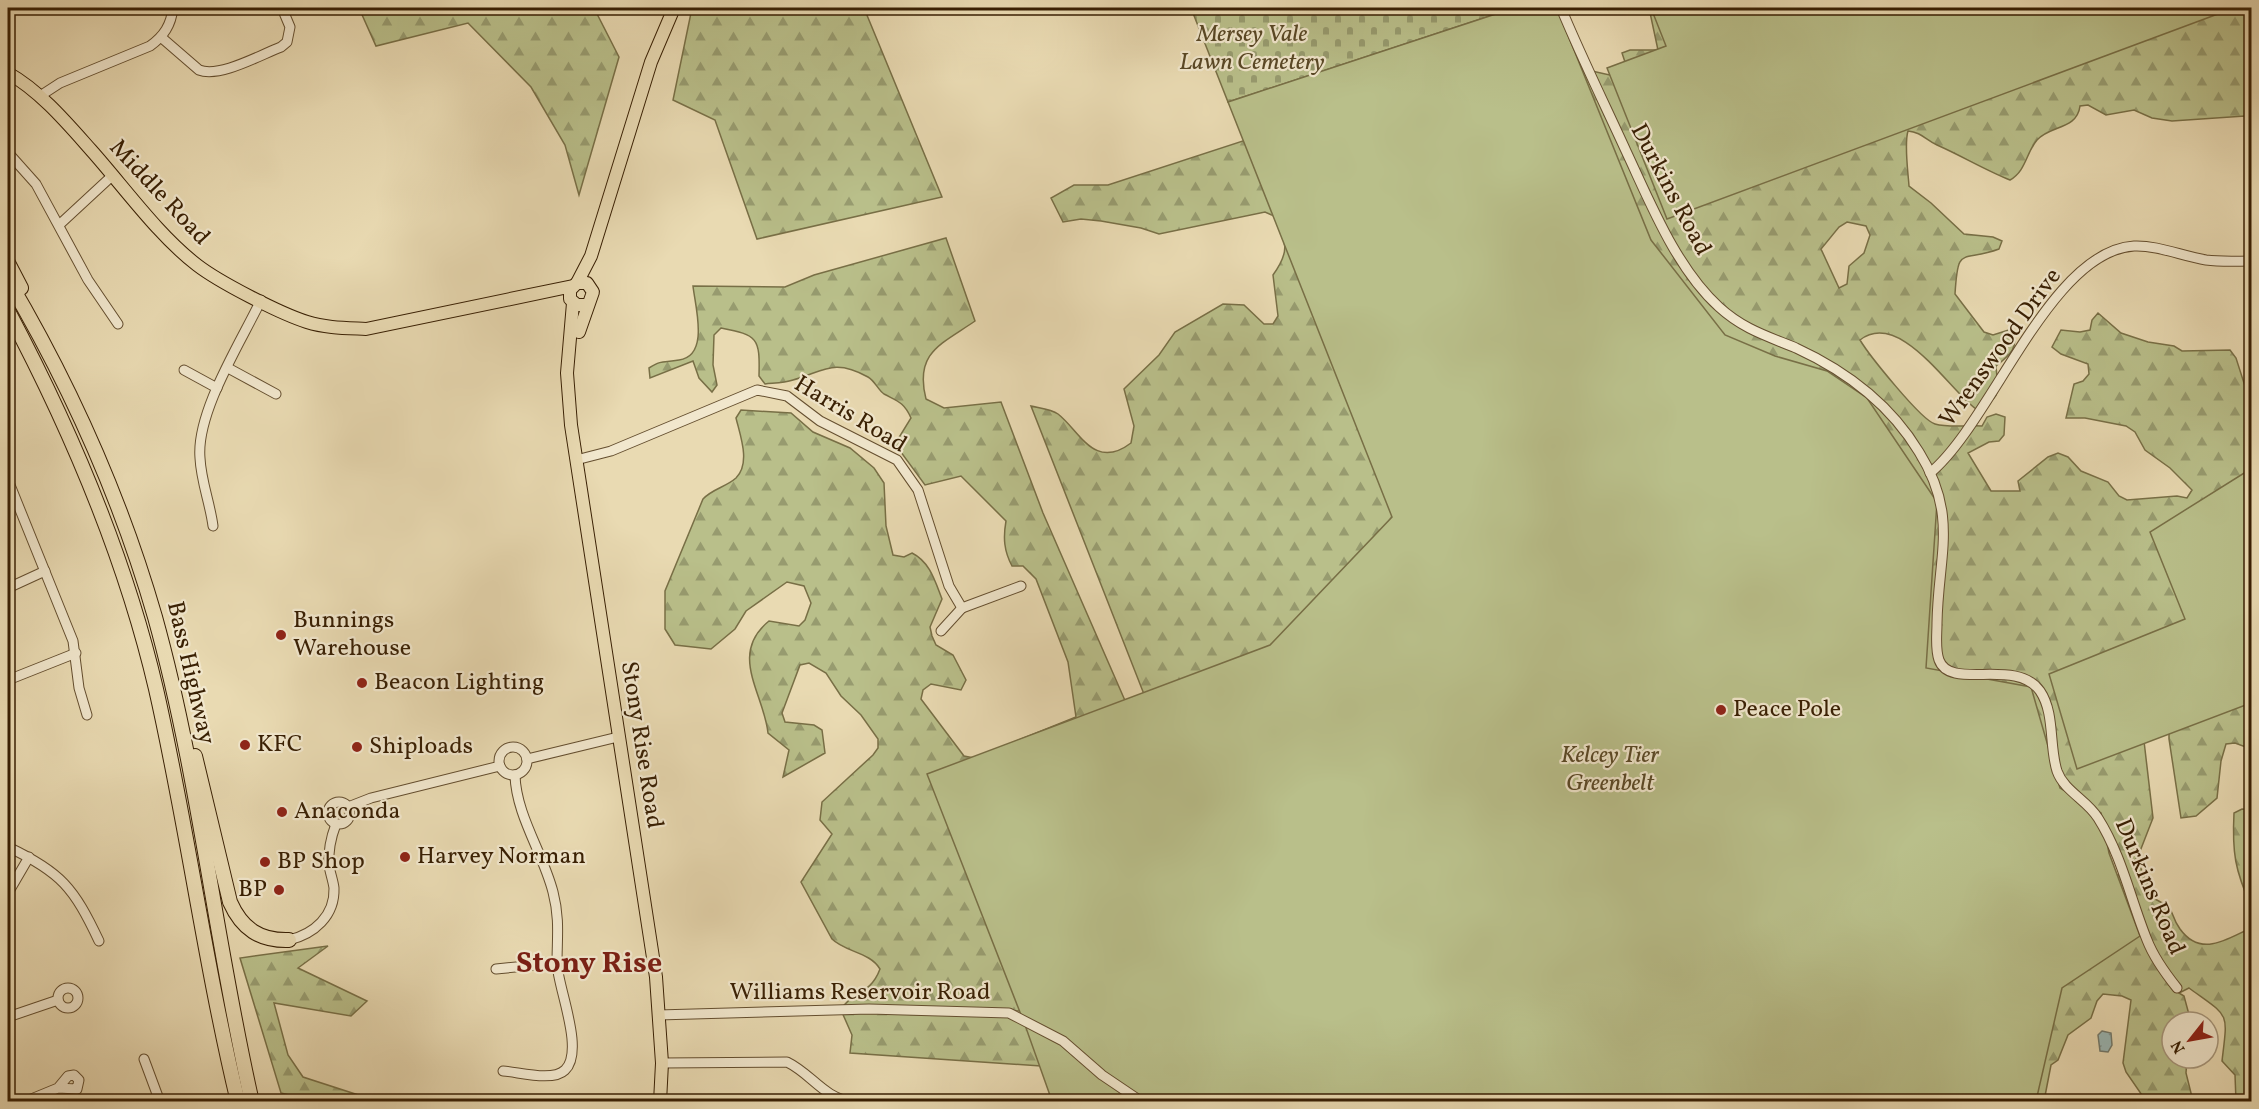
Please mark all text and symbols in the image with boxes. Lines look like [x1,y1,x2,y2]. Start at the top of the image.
park label: Mersey Vale Lawn Cemetery [1179,18,1325,80]
street label: Durkins Road [1621,118,1719,262]
street label: Middle Road [101,132,217,254]
street label: Wrenswood Drive [1932,261,2070,435]
street label: Harris Road [787,368,913,462]
street label: Bass Highway [157,598,223,748]
place label: Bunnings Warehouse [293,604,411,666]
marker: Bunnings Warehouse [274,628,288,642]
street label: Stony Rise Road [611,659,671,831]
place label: Beacon Lighting [374,666,544,700]
marker: Beacon Lighting [355,676,369,690]
place label: Peace Pole [1733,693,1841,727]
marker: Peace Pole [1714,703,1728,717]
place label: KFC [257,728,302,762]
place label: Shiploads [369,730,473,764]
marker: KFC [238,738,252,752]
park label: Kelcey Tier Greenbelt [1561,739,1660,801]
marker: Shiploads [350,740,364,754]
place label: Anaconda [294,795,401,829]
marker: Anaconda [275,805,289,819]
street label: Durkins Road [2105,814,2193,960]
place label: Harvey Norman [417,840,586,874]
place label: BP Shop [277,845,365,879]
marker: Harvey Norman [398,850,412,864]
marker: BP Shop [258,855,272,869]
place label: BP [238,873,267,907]
marker: BP [272,883,286,897]
district label: Stony Rise [516,943,662,985]
street label: Williams Reservoir Road [730,976,990,1010]
north arrow [2160,1010,2220,1070]
text: N [2166,1036,2191,1057]

